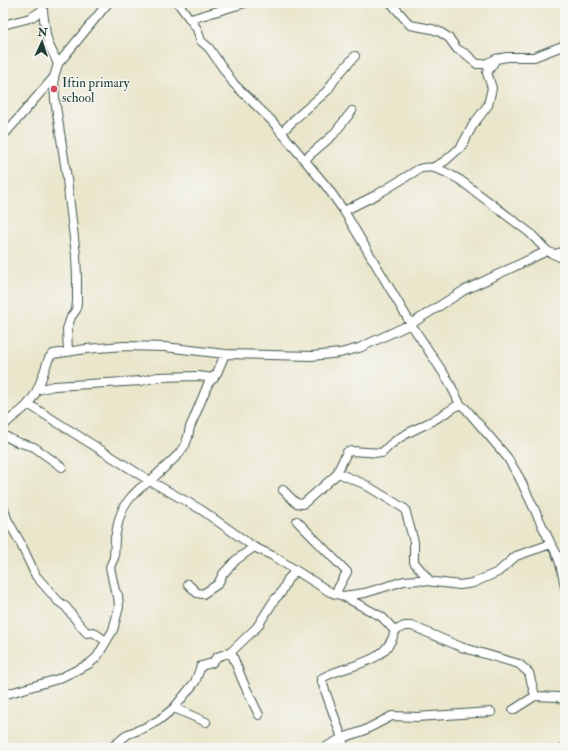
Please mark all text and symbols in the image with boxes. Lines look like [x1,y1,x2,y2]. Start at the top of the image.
north arrow [22,22,62,62]
text: N [36,26,49,39]
place label: Iftin primary school [62,75,130,106]
marker: Iftin primary school [49,84,59,94]

